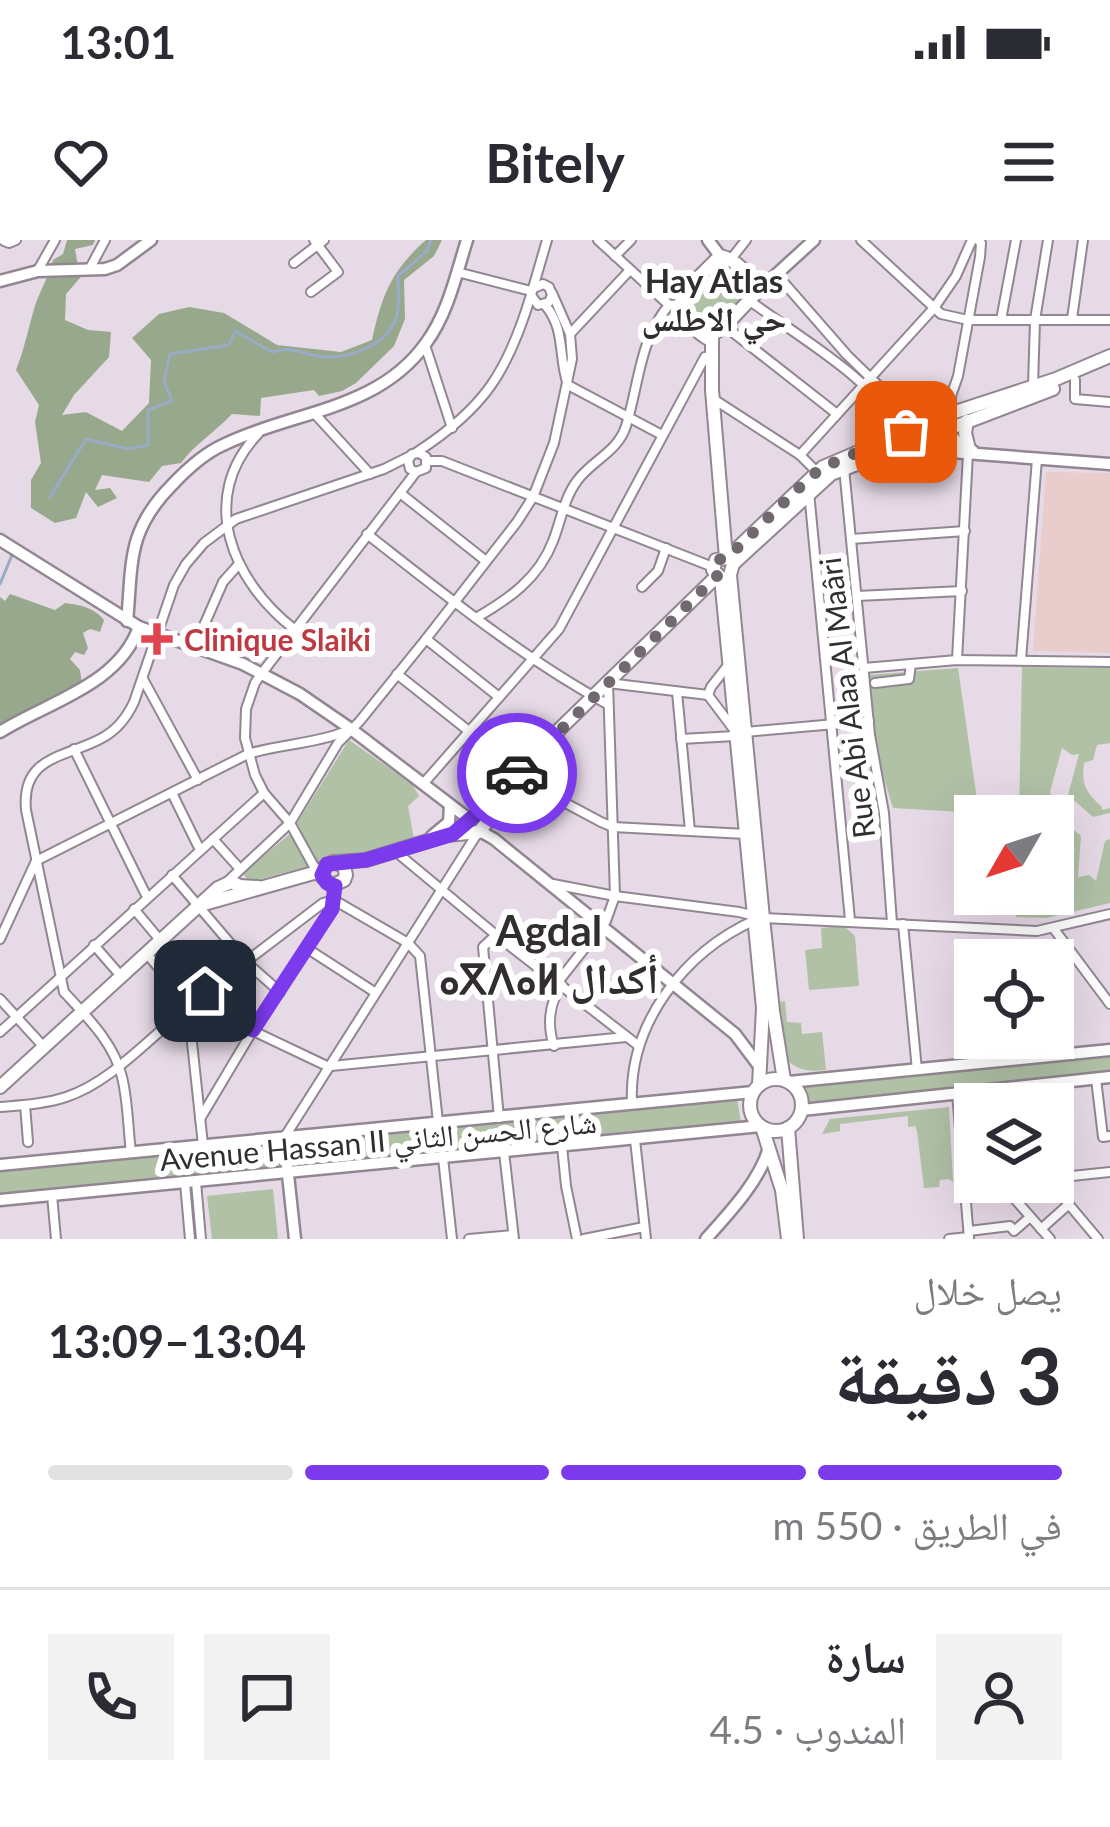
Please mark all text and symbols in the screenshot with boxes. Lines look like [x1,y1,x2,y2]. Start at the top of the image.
text: 13:01 [60,15,176,69]
icon: heart [48,129,114,195]
icon: menu [996,129,1062,195]
text: Bitely [485,130,625,195]
district label: Hay Atlas حي الاطلس [642,260,786,345]
pin [855,381,957,483]
icon: bag [873,399,939,465]
street label: Rue Abi Alaa Al Maâri [811,556,881,840]
place label: Clinique Slaiki [184,621,371,657]
marker: Clinique Slaiki [141,623,173,655]
courier [457,713,577,833]
icon: car [484,740,550,806]
north arrow [954,795,1074,915]
map controls [954,795,1074,1203]
district label: Agdal ⴰⴳⴷⴰⵍ أكدال [439,905,659,1004]
button: locate [954,939,1074,1059]
pin [154,940,256,1042]
icon: home [172,958,238,1024]
button: layers [954,1083,1074,1203]
street label: Avenue Hassan II شارع الحسن الثاني [158,1103,599,1185]
text: يصل خلال [913,1267,1062,1313]
text: 13:04–13:09 [48,1314,306,1368]
text: 3 دقيقة [834,1328,1062,1422]
text: في الطريق · 550 m [773,1502,1062,1548]
text: سارة [825,1629,906,1683]
button: phone [48,1634,174,1760]
button: chat [204,1634,330,1760]
button: person [936,1634,1062,1760]
text: المندوب · 4.5 [710,1706,906,1752]

